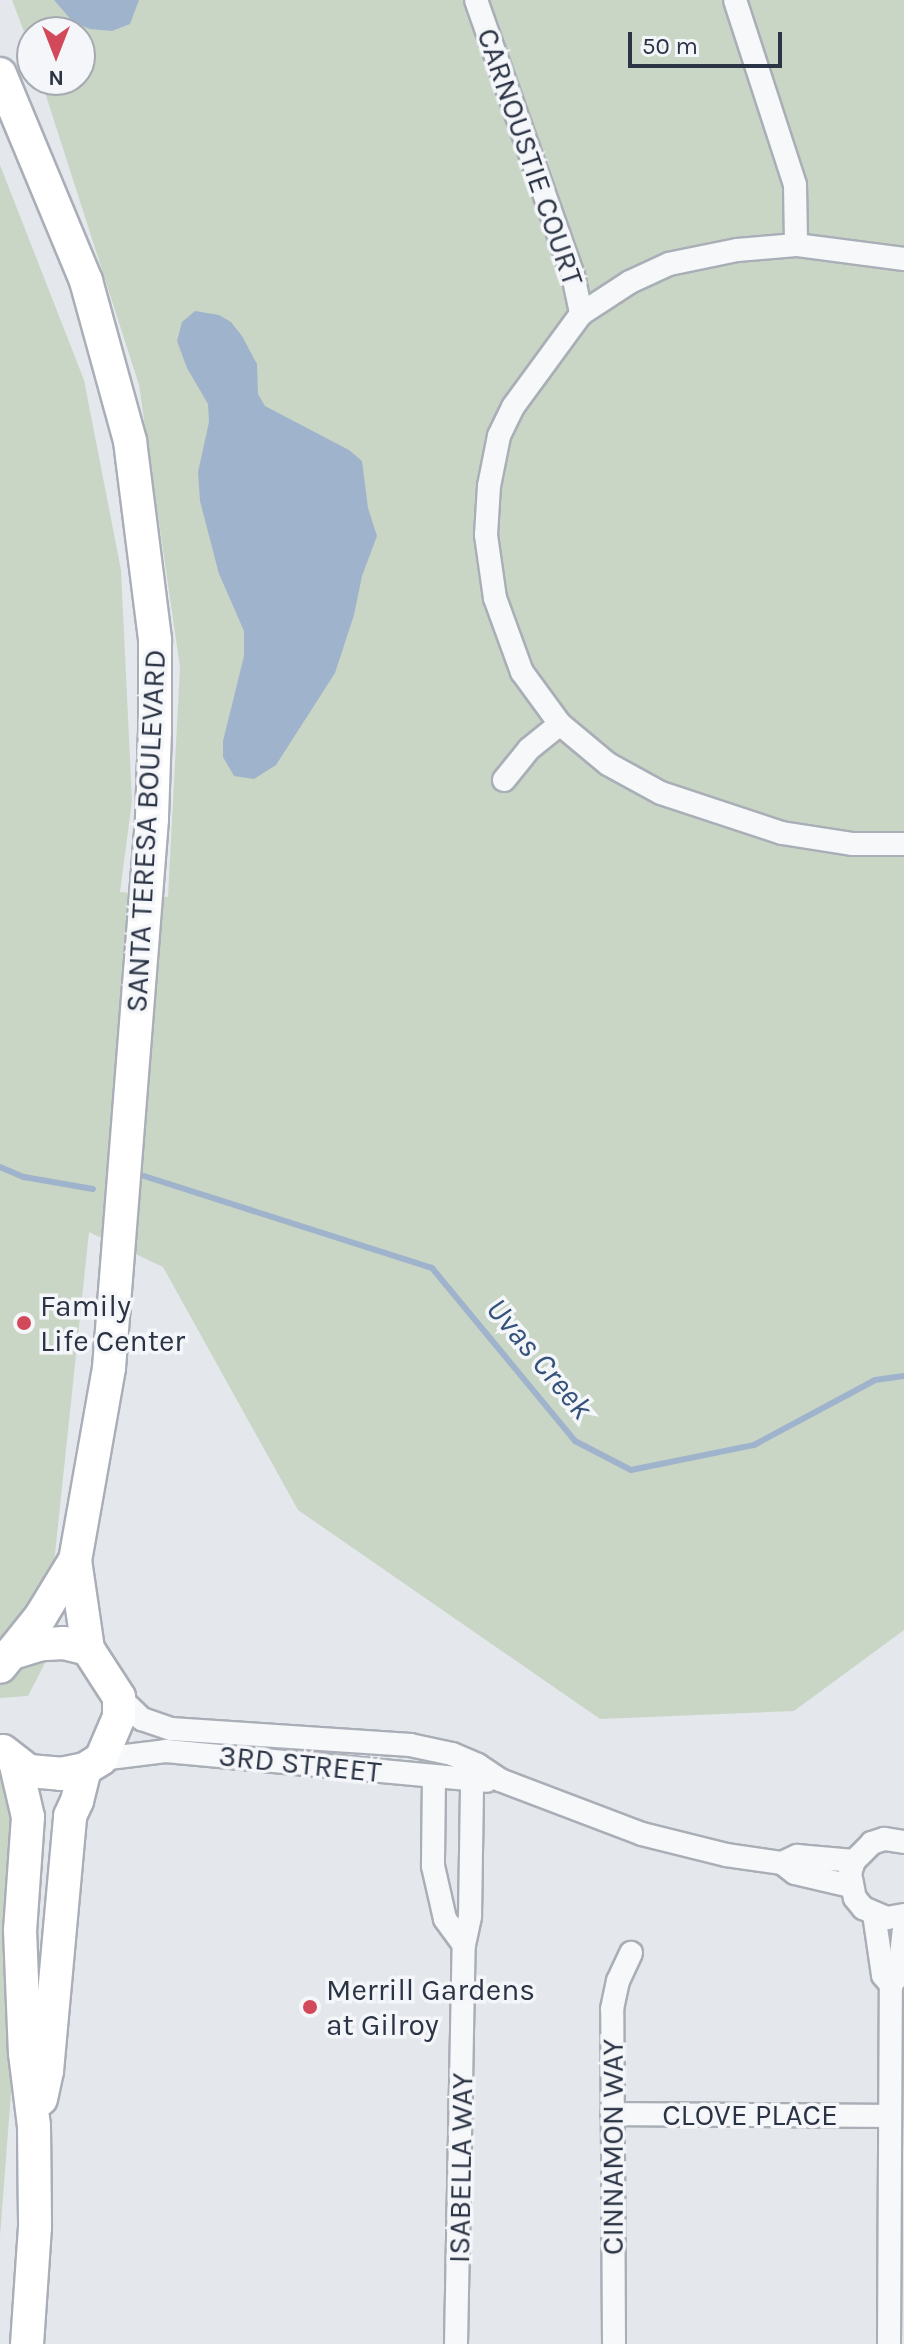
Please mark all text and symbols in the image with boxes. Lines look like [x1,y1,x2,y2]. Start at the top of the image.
north arrow [16,16,96,96]
scale bar [632,16,786,66]
street label: CARNOUSTIE COURT [469,24,591,290]
text: 50 m [642,32,698,60]
text: N [48,65,64,91]
street label: SANTA TERESA BOULEVARD [119,649,173,1013]
place label: Family Life Center [40,1288,185,1358]
water label: Uvas Creek [477,1291,601,1427]
marker: Family Life Center [15,1314,33,1332]
street label: 3RD STREET [217,1738,383,1790]
place label: Merrill Gardens at Gilroy [326,1972,535,2042]
marker: Merrill Gardens at Gilroy [301,1998,319,2016]
street label: CINNAMON WAY [595,2039,631,2255]
street label: ISABELLA WAY [441,2072,481,2264]
street label: CLOVE PLACE [662,2097,838,2133]

